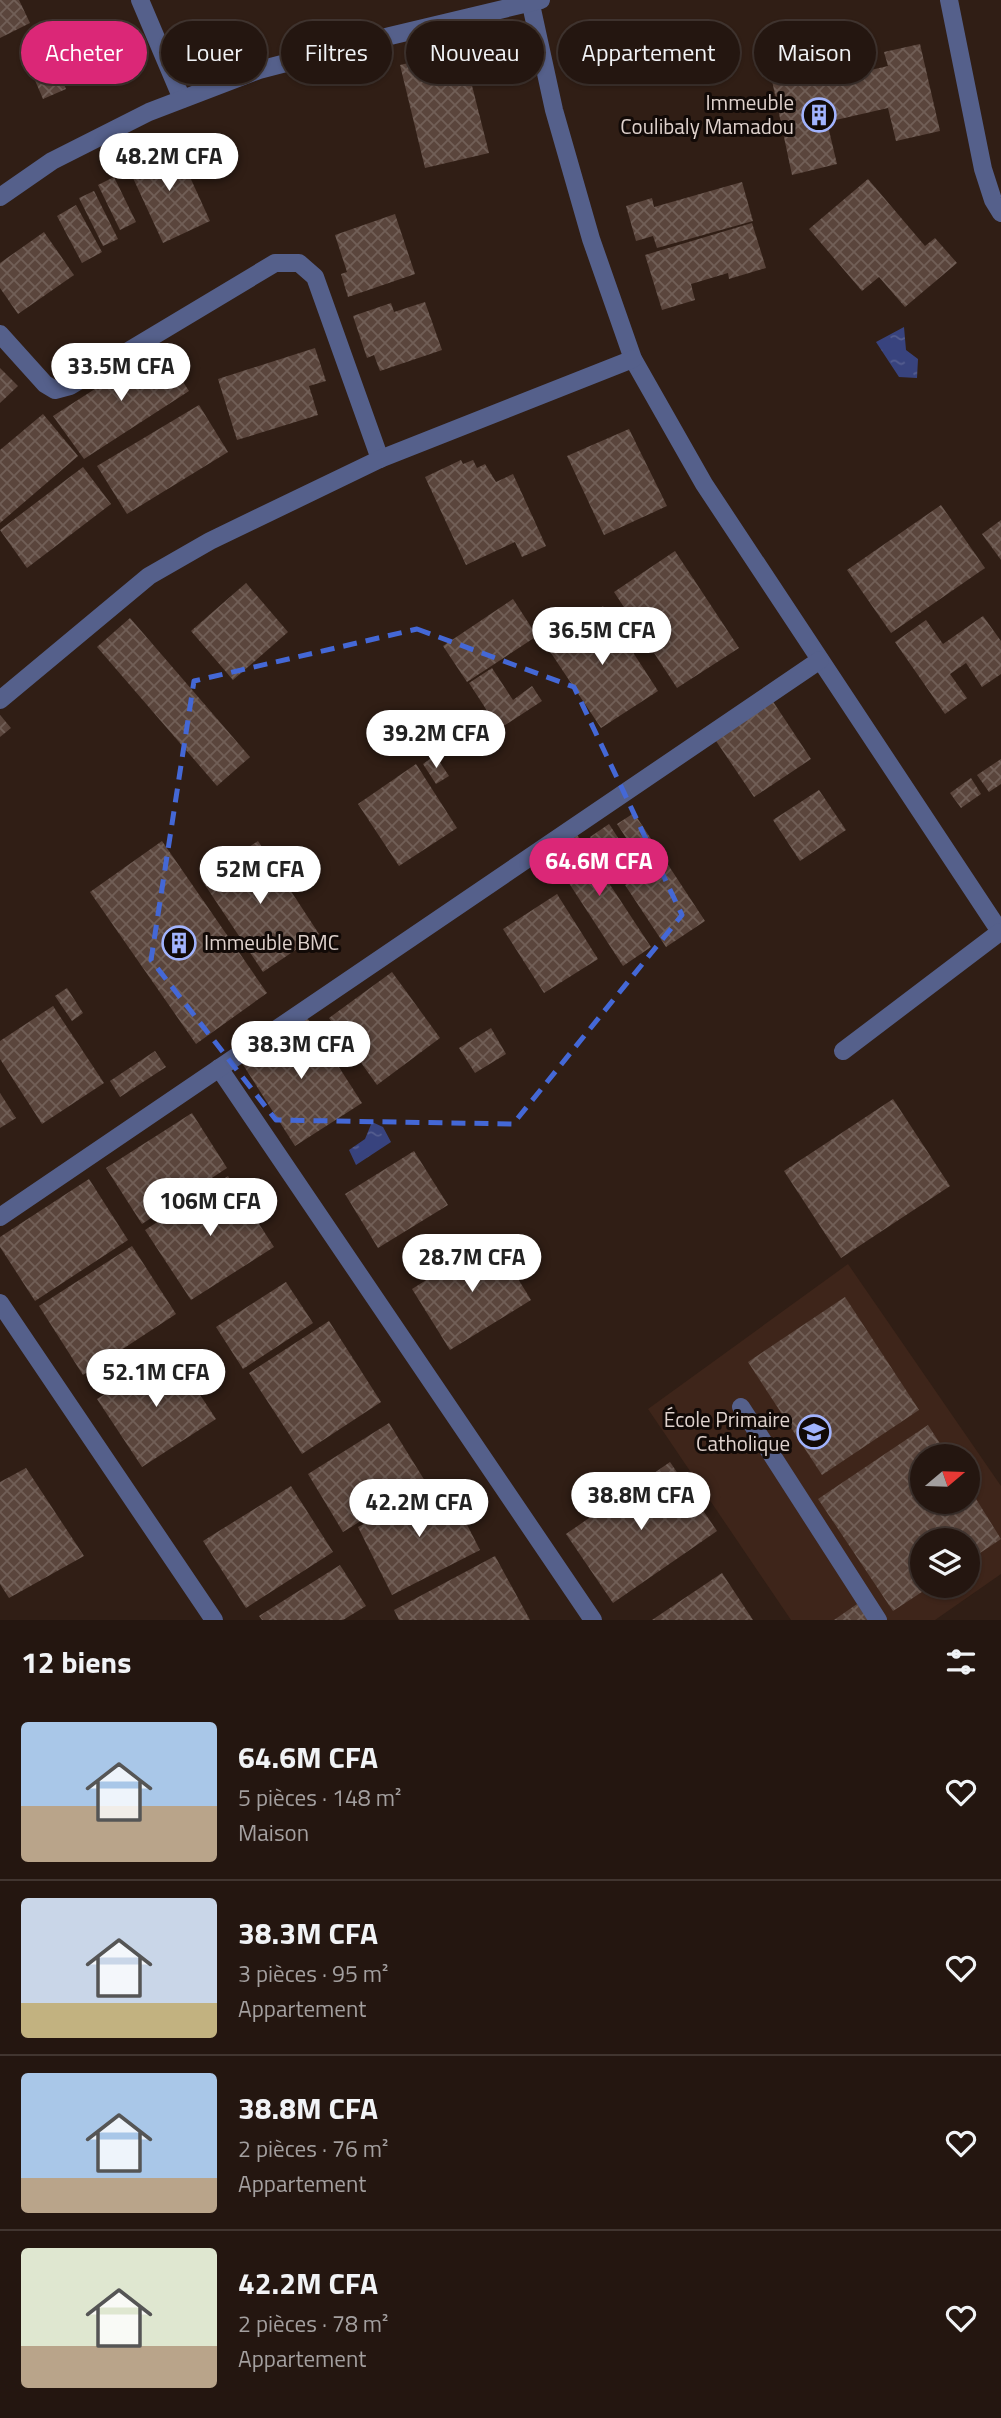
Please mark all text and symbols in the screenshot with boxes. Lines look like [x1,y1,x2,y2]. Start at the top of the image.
chip: Acheter [21,21,147,84]
chip: Louer [161,21,267,84]
chip: Filtres [281,21,392,84]
chip: Nouveau [406,21,544,84]
chip: Appartement [558,21,740,84]
chip: Maison [754,21,876,84]
place label: Immeuble Coulibaly Mamadou [620,86,794,142]
building icon: Immeuble Coulibaly Mamadou [800,96,838,134]
pin: 48.2M CFA [89,134,249,193]
text: 48.2M CFA [115,138,223,173]
pin: 33.5M CFA [41,344,201,403]
text: 33.5M CFA [67,348,175,383]
pin: 36.5M CFA [522,608,682,667]
text: 36.5M CFA [548,612,656,647]
pin: 39.2M CFA [356,710,516,770]
text: 39.2M CFA [382,715,490,750]
pin: 64.6M CFA [519,838,679,898]
text: 64.6M CFA [545,843,653,878]
pin: 52M CFA [195,846,325,906]
text: 52M CFA [216,851,304,886]
building icon: Immeuble BMC [160,924,198,962]
place label: Immeuble BMC [204,926,339,958]
pin: 38.3M CFA [221,1021,381,1081]
text: 38.3M CFA [247,1026,355,1061]
pin: 106M CFA [138,1178,282,1238]
text: 106M CFA [159,1183,261,1218]
pin: 28.7M CFA [392,1234,552,1294]
text: 28.7M CFA [418,1239,526,1274]
pin: 52.1M CFA [76,1350,236,1409]
text: 52.1M CFA [102,1354,210,1389]
place label: École Primaire Catholique [664,1403,790,1459]
school or university icon: École Primaire Catholique [795,1413,833,1451]
north arrow [910,1444,980,1514]
map controls [910,1444,980,1598]
pin: 38.8M CFA [561,1472,721,1532]
text: 38.8M CFA [587,1477,695,1512]
pin: 42.2M CFA [339,1480,499,1539]
text: 42.2M CFA [365,1484,473,1519]
button: layers [910,1528,980,1598]
text: 12 biens [21,1639,131,1685]
icon: filters [942,1643,980,1681]
text: 64.6M CFA [238,1734,378,1780]
icon: home [77,1750,161,1834]
icon: heart [942,1773,980,1811]
text: 5 pièces · 148 m² [238,1780,401,1815]
text: Maison [238,1815,309,1850]
text: 38.3M CFA [238,1910,378,1956]
icon: home [77,1926,161,2010]
icon: heart [942,1949,980,1987]
text: 3 pièces · 95 m² [238,1956,389,1991]
text: Appartement [238,1991,366,2026]
text: 38.8M CFA [238,2085,378,2131]
icon: home [77,2101,161,2185]
icon: heart [942,2124,980,2162]
text: 2 pièces · 76 m² [238,2131,389,2166]
text: Appartement [238,2166,366,2201]
text: 42.2M CFA [238,2260,378,2306]
icon: home [77,2276,161,2360]
icon: heart [942,2299,980,2337]
text: 2 pièces · 78 m² [238,2306,389,2341]
text: Appartement [238,2341,366,2376]

